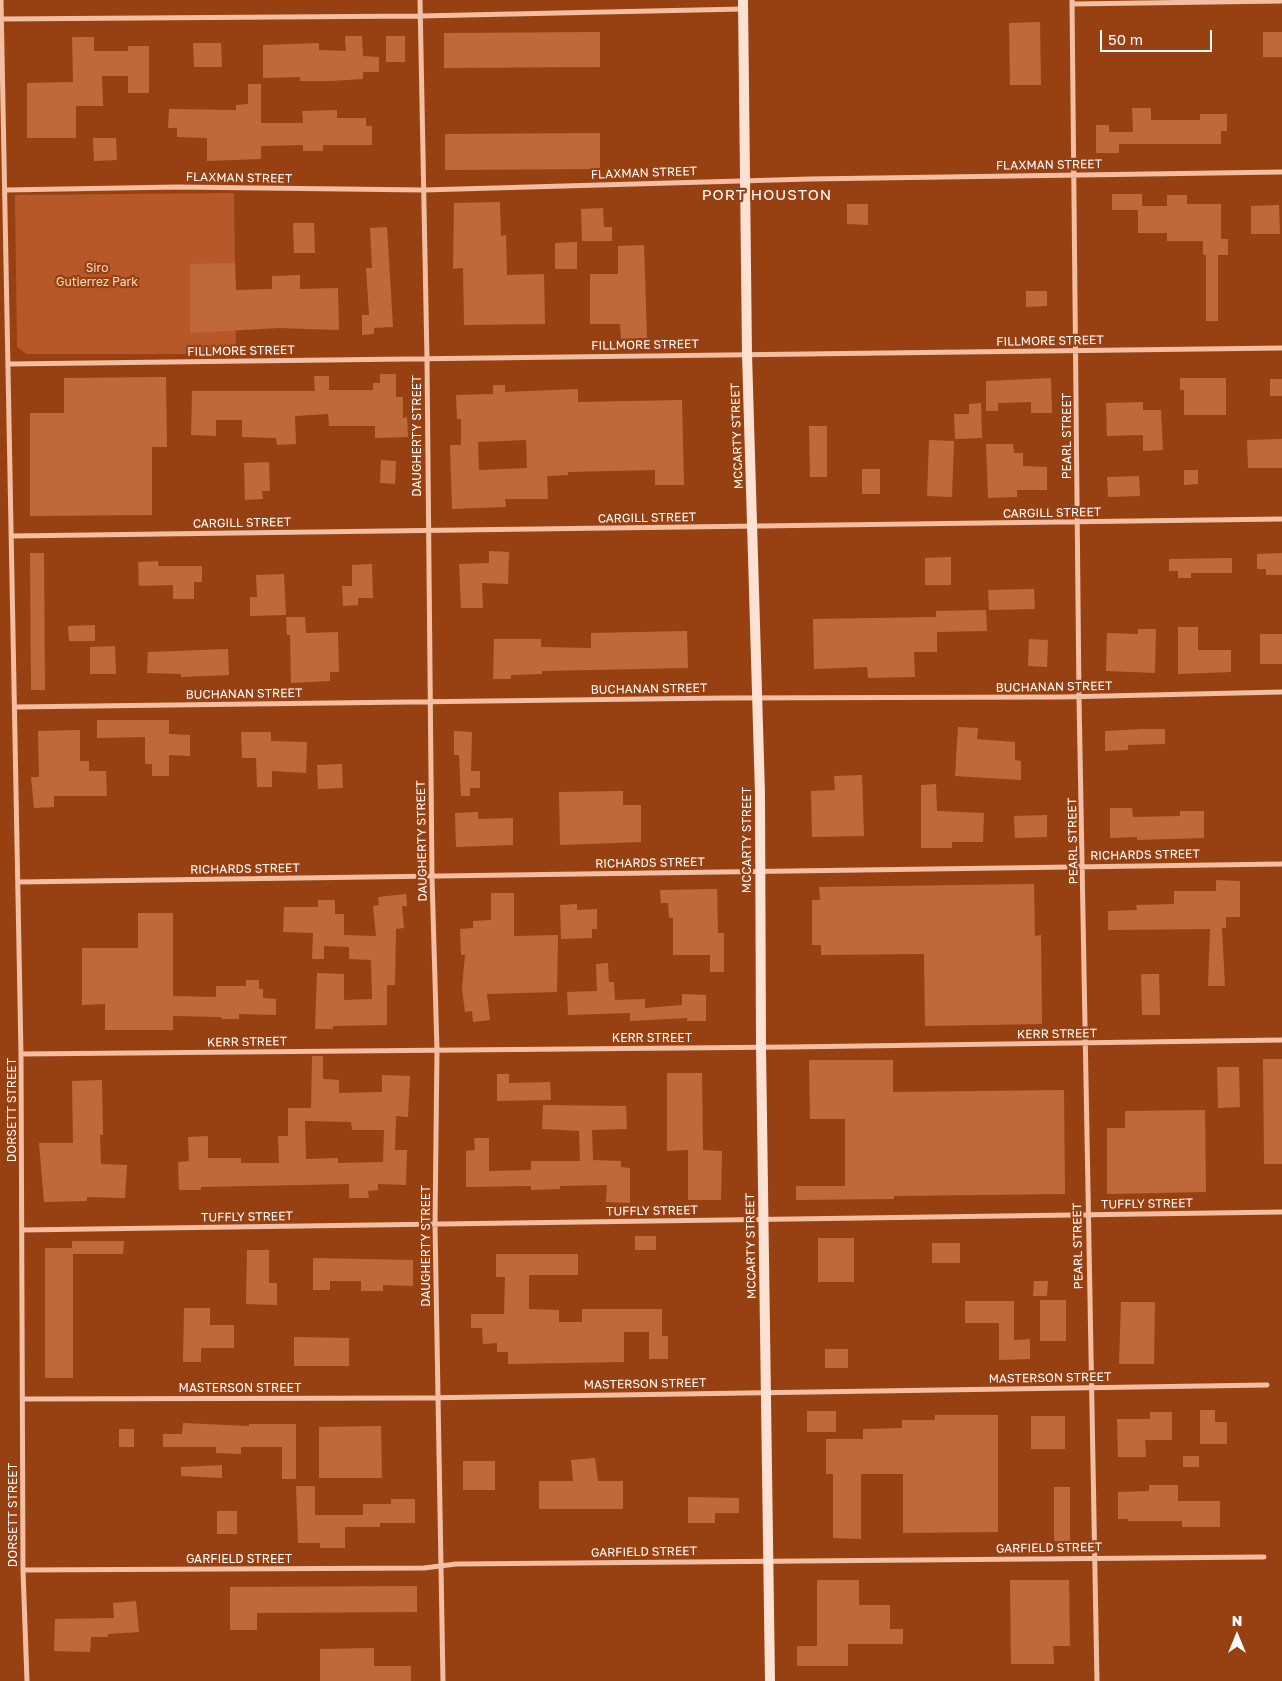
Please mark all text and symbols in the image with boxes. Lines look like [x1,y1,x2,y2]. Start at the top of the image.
scale bar [1102,20,1214,52]
text: 50 m [1108,30,1143,48]
street label: FLAXMAN STREET [996,157,1102,173]
street label: FLAXMAN STREET [591,164,697,182]
street label: FLAXMAN STREET [186,170,292,186]
district label: PORT HOUSTON [700,186,834,204]
park label: Siro Gutierrez Park [56,261,138,289]
street label: FILLMORE STREET [996,333,1104,349]
street label: FILLMORE STREET [591,337,699,353]
street label: FILLMORE STREET [187,343,295,359]
street label: DAUGHERTY STREET [410,375,424,497]
street label: MCCARTY STREET [728,383,746,489]
street label: PEARL STREET [1060,393,1074,479]
street label: CARGILL STREET [1003,505,1101,521]
street label: CARGILL STREET [598,510,696,526]
street label: CARGILL STREET [193,515,291,531]
street label: BUCHANAN STREET [996,679,1112,695]
street label: BUCHANAN STREET [591,681,707,697]
street label: BUCHANAN STREET [186,686,302,702]
street label: DAUGHERTY STREET [414,780,430,902]
street label: MCCARTY STREET [740,787,754,893]
street label: PEARL STREET [1065,798,1081,884]
street label: RICHARDS STREET [1090,847,1200,863]
street label: RICHARDS STREET [595,855,705,871]
street label: RICHARDS STREET [190,861,300,877]
street label: KERR STREET [1017,1026,1097,1042]
street label: KERR STREET [612,1031,692,1045]
street label: KERR STREET [207,1034,287,1050]
street label: DORSETT STREET [5,1058,19,1162]
street label: DAUGHERTY STREET [419,1185,433,1307]
street label: MCCARTY STREET [743,1193,759,1299]
street label: TUFFLY STREET [1101,1196,1193,1212]
street label: TUFFLY STREET [606,1203,698,1219]
street label: PEARL STREET [1070,1203,1086,1289]
street label: TUFFLY STREET [201,1209,293,1225]
street label: MASTERSON STREET [989,1370,1111,1386]
street label: MASTERSON STREET [584,1376,706,1392]
street label: MASTERSON STREET [179,1381,301,1395]
street label: DORSETT STREET [6,1463,20,1567]
street label: GARFIELD STREET [996,1540,1102,1556]
street label: GARFIELD STREET [591,1544,697,1560]
street label: GARFIELD STREET [186,1552,292,1566]
north arrow [1212,1611,1262,1661]
text: N [1232,1612,1242,1629]

